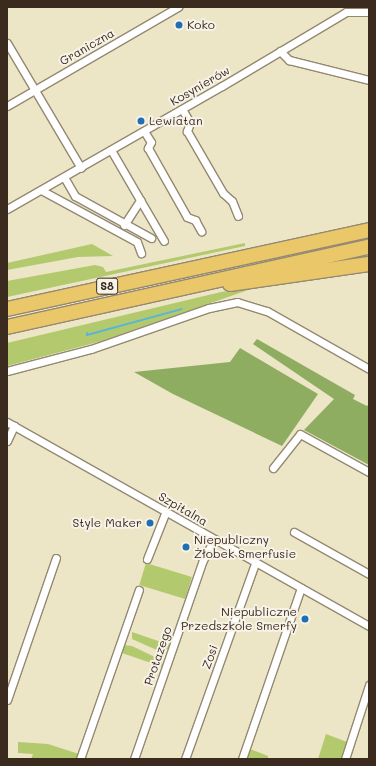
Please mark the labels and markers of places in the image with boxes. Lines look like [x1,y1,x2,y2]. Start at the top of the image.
place label: Koko [187,18,215,32]
marker: Koko [174,20,184,30]
place label: Lewiatan [149,114,203,128]
marker: Lewiatan [136,116,146,126]
place label: Style Maker [73,516,142,530]
marker: Style Maker [145,518,155,528]
place label: Niepubliczny Żłobek Smerfusie [194,533,296,561]
marker: Niepubliczny Żłobek Smerfusie [181,542,191,552]
place label: Niepubliczne Przedszkole Smerfy [181,605,297,633]
marker: Niepubliczne Przedszkole Smerfy [300,614,310,624]

